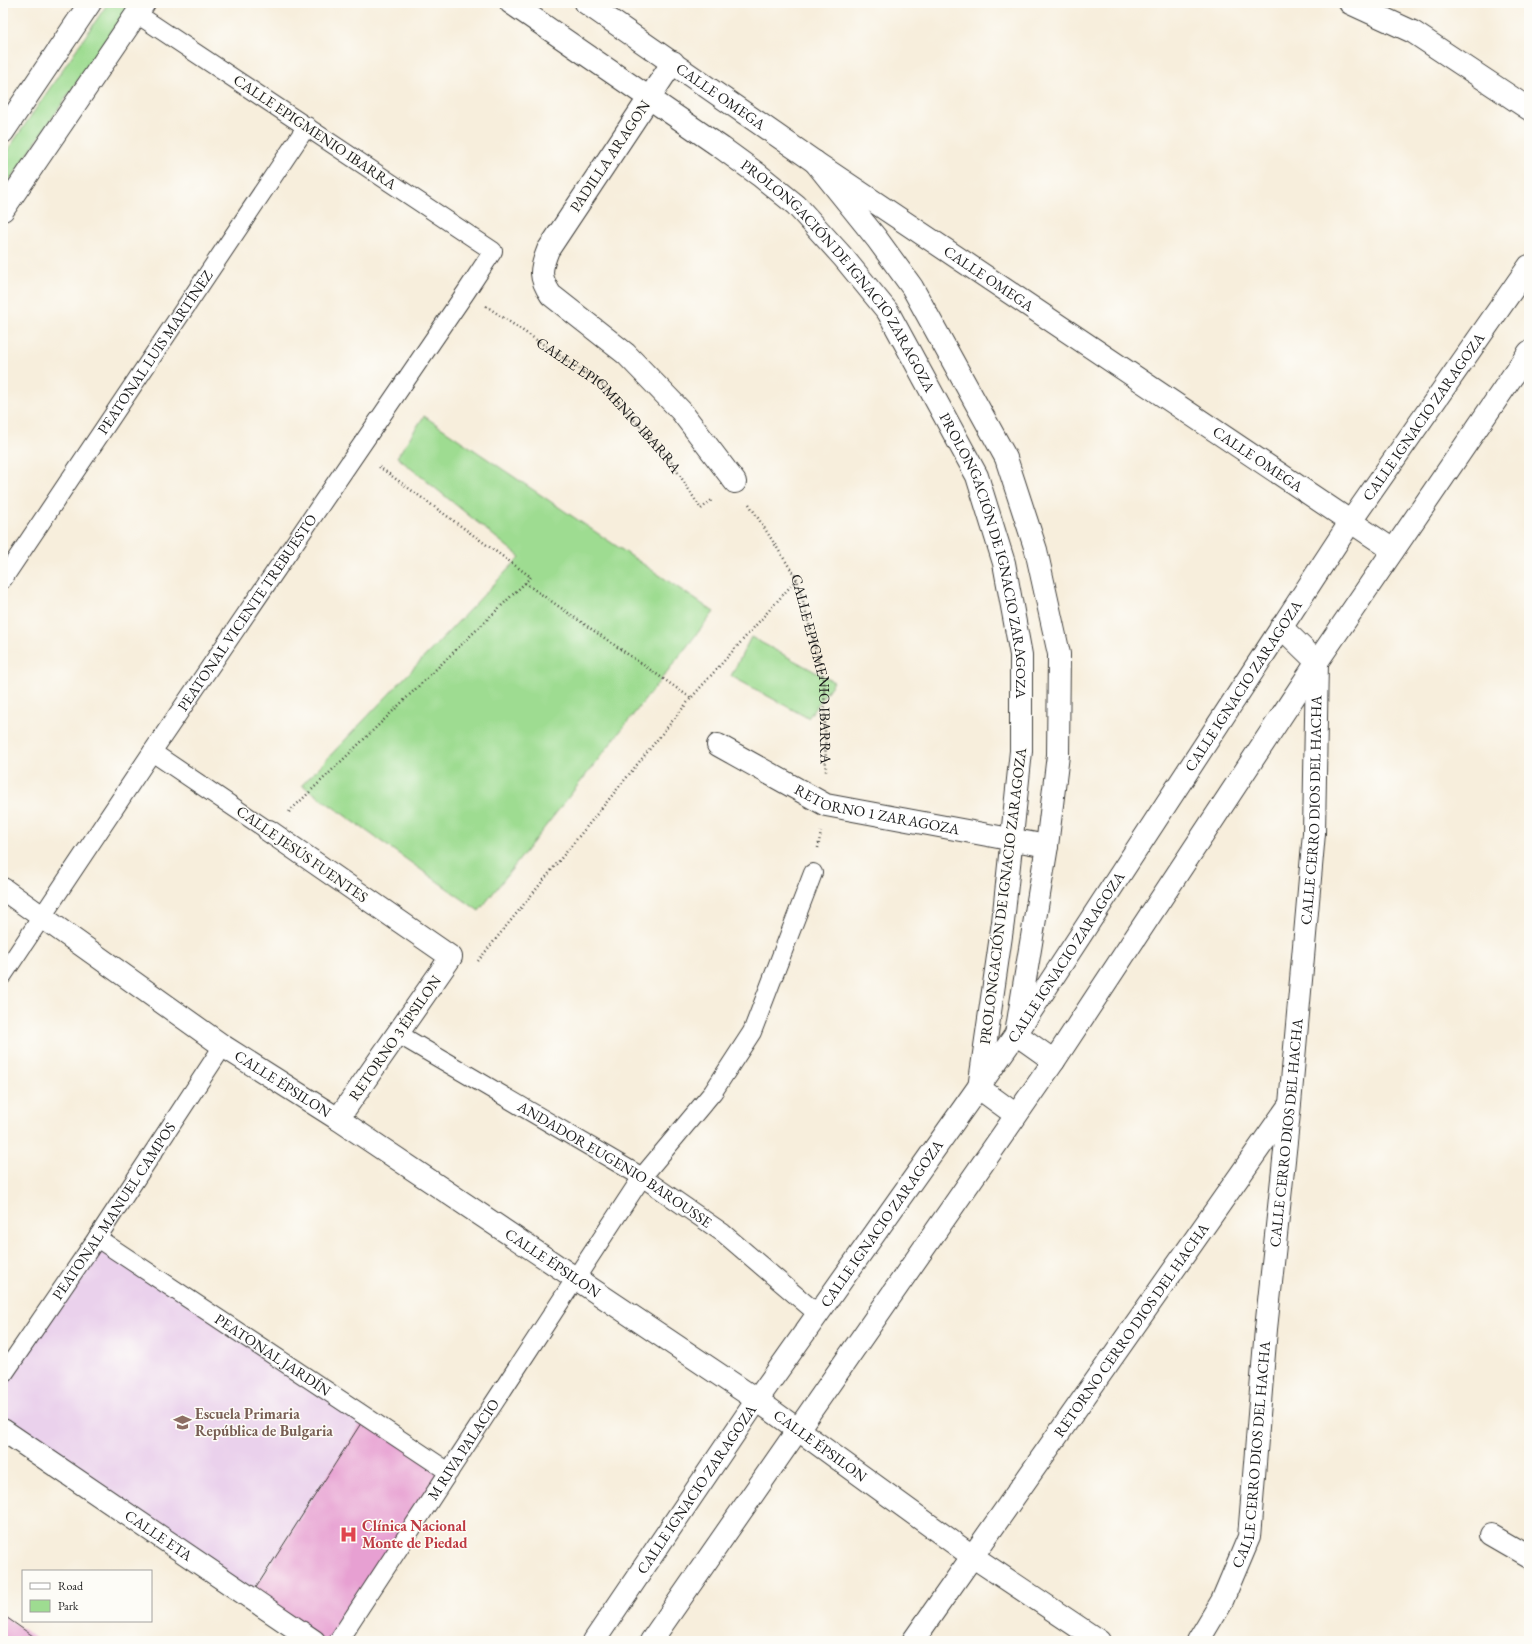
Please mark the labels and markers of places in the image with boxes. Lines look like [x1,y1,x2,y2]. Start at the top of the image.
place label: Escuela Primaria República de Bulgaria [195,1404,333,1440]
school or university icon: Escuela Primaria República de Bulgaria [172,1413,192,1433]
place label: Clínica Nacional Monte de Piedad [362,1516,468,1552]
hospital icon: Clínica Nacional Monte de Piedad [339,1525,359,1545]

